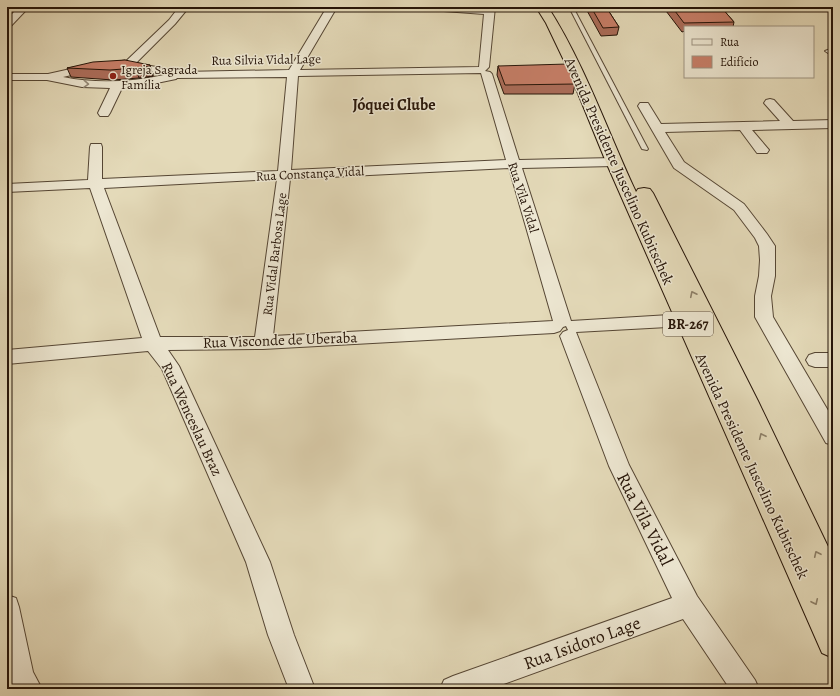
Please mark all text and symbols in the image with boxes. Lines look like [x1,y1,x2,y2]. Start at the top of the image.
legend [684,26,814,78]
text: Rua [720,34,739,50]
street label: Rua Silvia Vidal Lage [211,50,321,69]
street label: Avenida Presidente Juscelino Kubitschek [559,53,679,288]
text: Edifício [720,54,758,70]
place label: Igreja Sagrada Família [121,61,198,93]
marker: Igreja Sagrada Família [108,71,118,81]
one-way arrow [83,80,89,89]
district label: Jóquei Clube [352,94,436,116]
street label: Rua Vila Vidal [504,160,543,235]
street label: Rua Constança Vidal [255,162,365,185]
street label: Rua Vidal Barbosa Lage [259,191,290,317]
one-way arrow [691,290,698,298]
road number: BR-267 [663,312,713,336]
street label: Rua Visconde de Uberaba [202,327,358,353]
street label: Avenida Presidente Juscelino Kubitschek [690,349,813,583]
street label: Rua Wenceslau Braz [157,359,227,479]
one-way arrow [759,432,767,439]
street label: Rua Vila Vidal [611,468,679,570]
one-way arrow [814,550,822,558]
one-way arrow [810,598,818,606]
street label: Rua Isidoro Lage [520,611,644,675]

